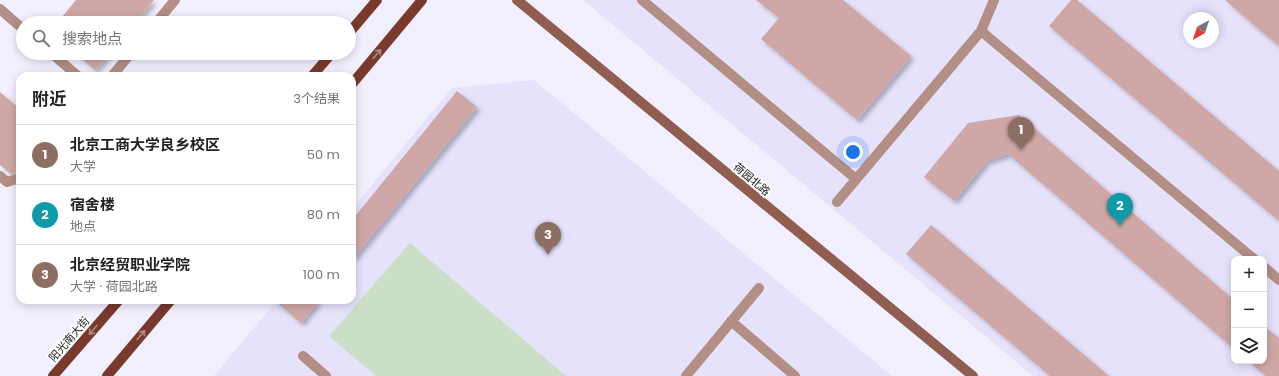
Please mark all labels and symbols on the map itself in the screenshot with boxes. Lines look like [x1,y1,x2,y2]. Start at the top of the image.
north arrow [1183,12,1219,48]
one-way arrow [373,49,382,59]
pin: 1 [1008,117,1034,150]
your location [843,142,863,162]
street label: 荷园北路 [730,159,774,199]
pin: 2 [1107,193,1133,226]
pin: 3 [535,222,561,255]
street label: 阳光南大街 [45,313,93,365]
one-way arrow [89,324,98,335]
one-way arrow [137,330,146,341]

